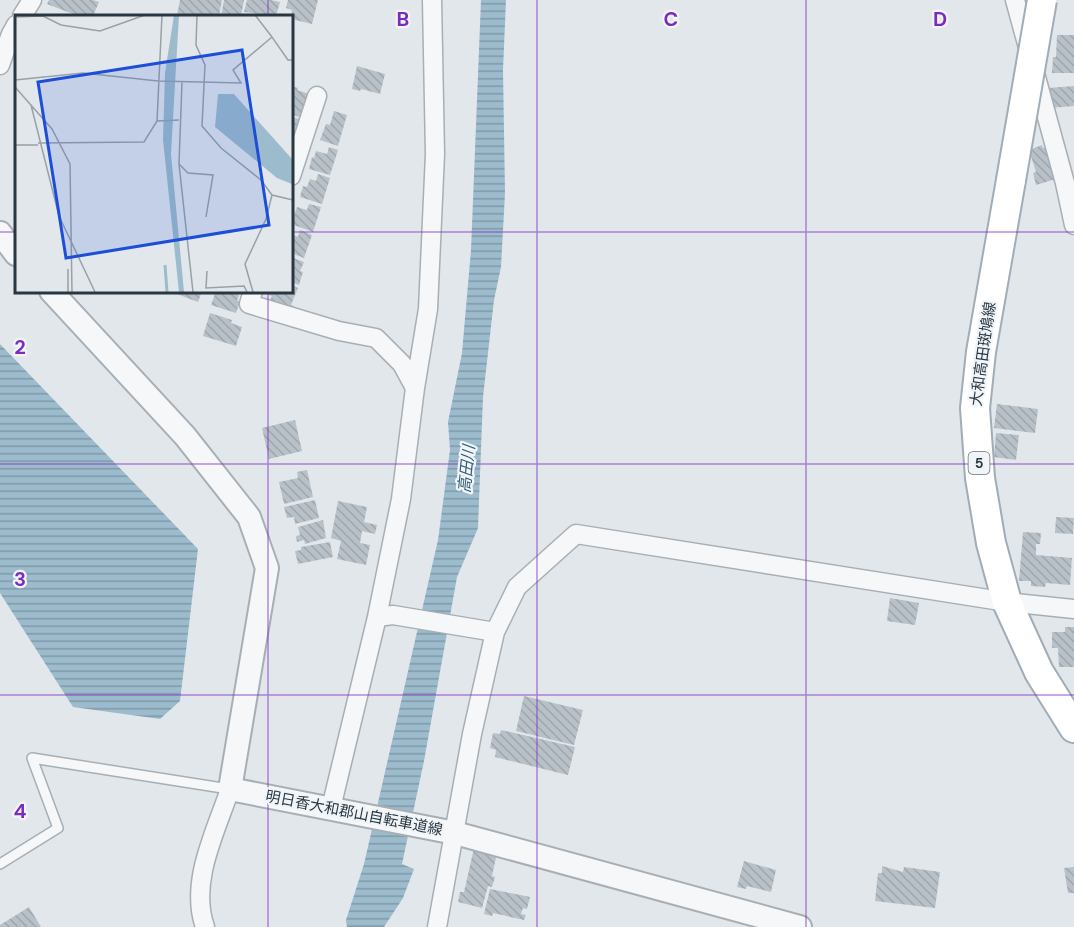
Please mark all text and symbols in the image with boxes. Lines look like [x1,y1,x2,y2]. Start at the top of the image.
text: B [397,6,409,32]
text: C [664,6,678,32]
text: D [933,6,947,32]
inset map [15,15,292,292]
street label: 大和高田斑鳩線 [966,301,1000,407]
text: 2 [14,334,26,360]
water label: 高田川 [454,442,480,494]
road number: 5 [968,452,990,474]
text: 3 [14,566,26,592]
street label: 明日香大和郡山自転車道線 [264,786,444,840]
text: 4 [14,798,27,824]

